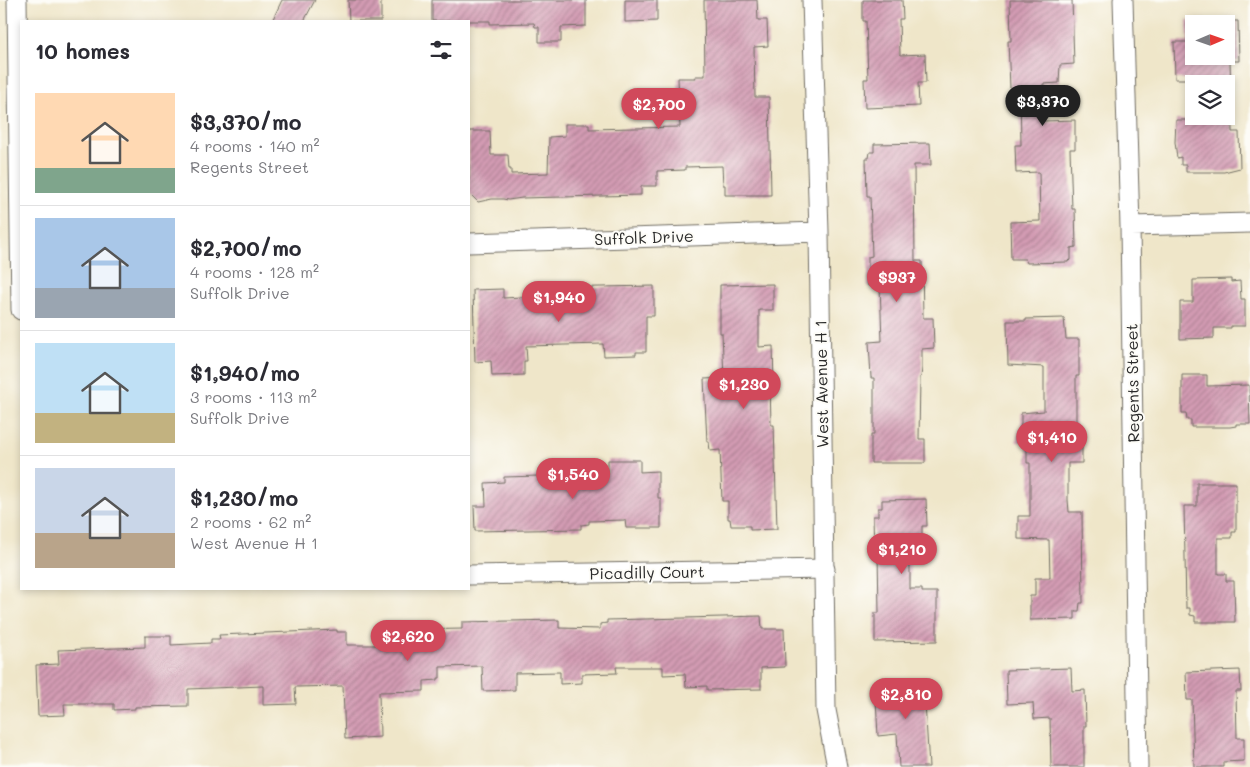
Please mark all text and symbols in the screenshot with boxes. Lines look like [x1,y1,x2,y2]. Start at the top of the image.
north arrow [1185,15,1235,65]
map controls [1185,15,1235,125]
icon: filters [427,36,455,64]
text: 10 homes [35,37,130,64]
button: layers [1185,75,1235,125]
pin: $3,370 [1002,84,1084,127]
pin: $2,700 [618,88,700,130]
text: $3,370 [1016,90,1070,111]
text: $2,700 [632,93,686,114]
text: $3,370/mo [190,108,302,135]
icon: home [75,113,135,173]
text: 4 rooms · 140 m² [190,135,320,156]
text: Regents Street [190,156,309,177]
street label: Suffolk Drive [594,225,694,249]
text: $2,700/mo [190,234,302,261]
icon: home [75,238,135,298]
pin: $937 [867,260,927,303]
text: 4 rooms · 128 m² [190,261,319,282]
text: $937 [878,266,916,287]
pin: $1,940 [518,280,600,323]
text: Suffolk Drive [190,282,290,303]
text: $1,940 [533,286,585,307]
street label: West Avenue H 1 [809,320,833,448]
street label: Regents Street [1120,323,1144,443]
text: $1,940/mo [190,359,300,386]
icon: home [75,363,135,423]
pin: $1,230 [703,368,785,410]
text: $1,230 [719,373,769,394]
text: 3 rooms · 113 m² [190,386,317,407]
text: Suffolk Drive [190,407,290,428]
pin: $1,410 [1011,420,1093,463]
text: $1,410 [1027,426,1077,447]
pin: $1,540 [532,458,614,500]
text: $1,540 [547,463,599,484]
text: $1,230/mo [190,484,298,511]
icon: home [75,488,135,548]
text: 2 rooms · 62 m² [190,511,311,532]
text: West Avenue H 1 [190,532,318,553]
pin: $1,210 [861,532,943,575]
text: $1,210 [878,538,926,559]
street label: Picadilly Court [589,560,705,584]
pin: $2,620 [367,620,449,662]
text: $2,620 [382,625,434,646]
pin: $2,810 [865,678,947,720]
text: $2,810 [880,683,932,704]

